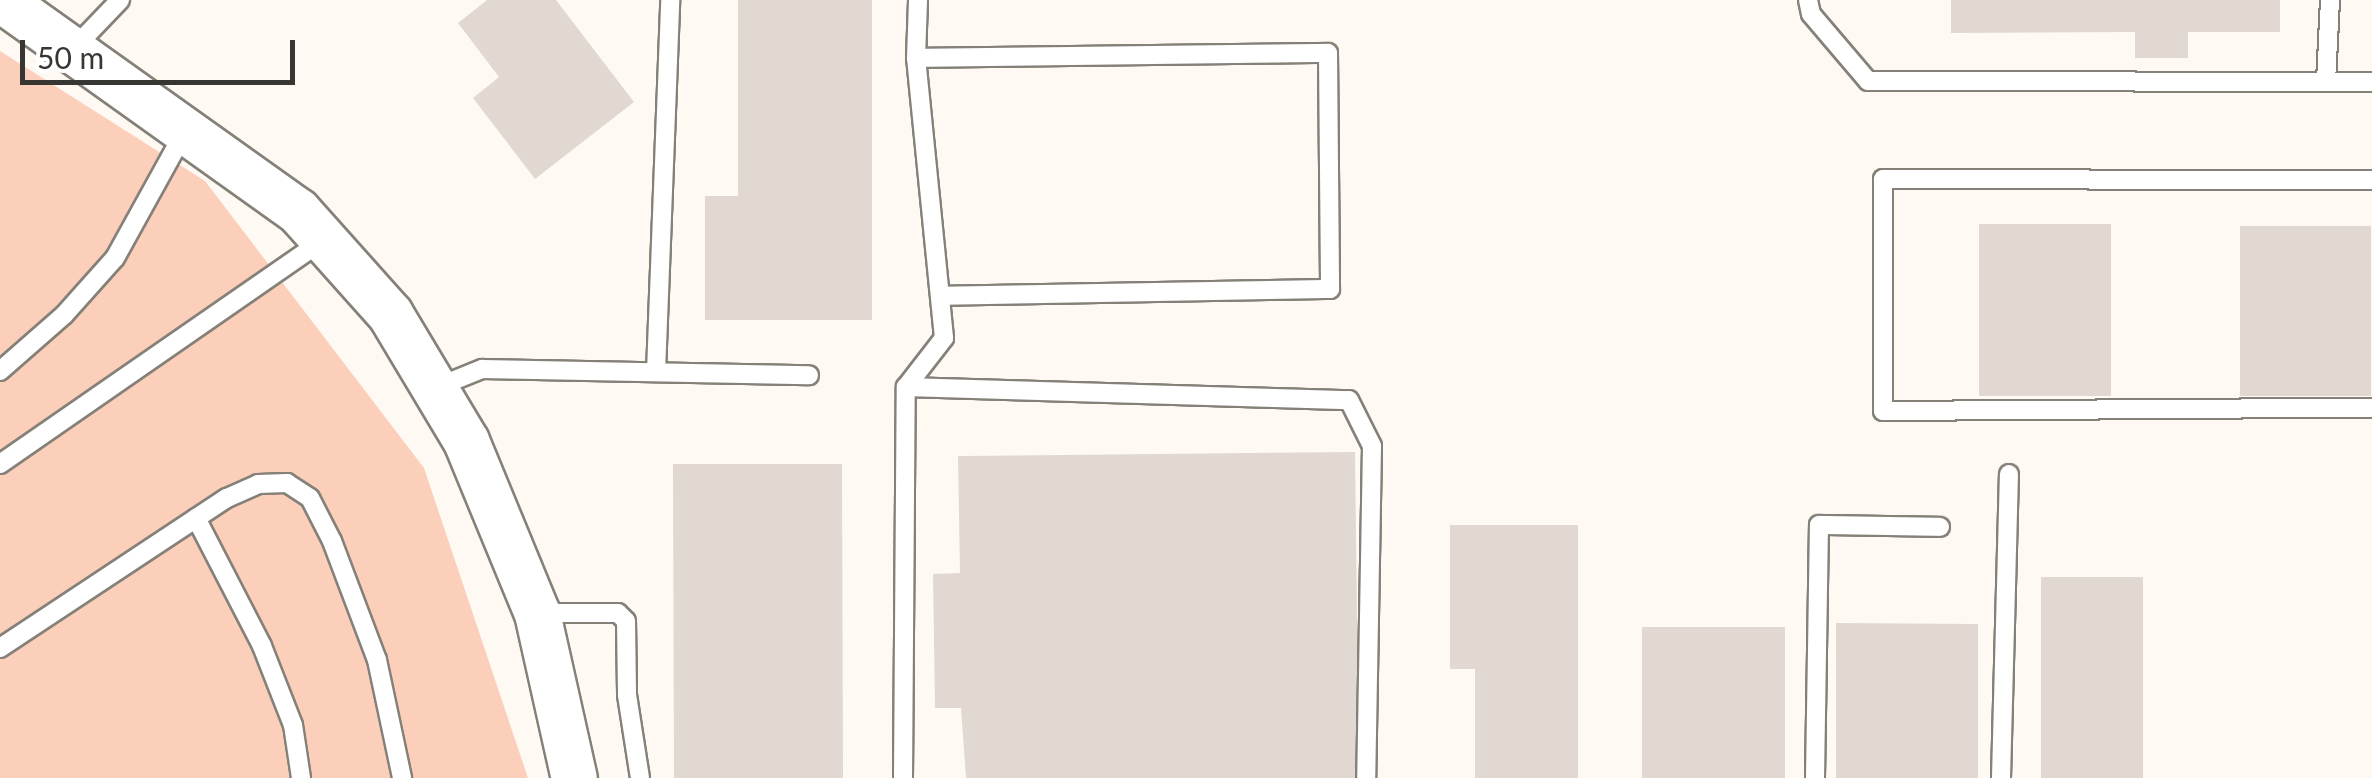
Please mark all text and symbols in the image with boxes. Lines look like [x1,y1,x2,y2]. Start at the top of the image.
scale bar [25,20,300,82]
text: 50 m [37,39,104,75]

